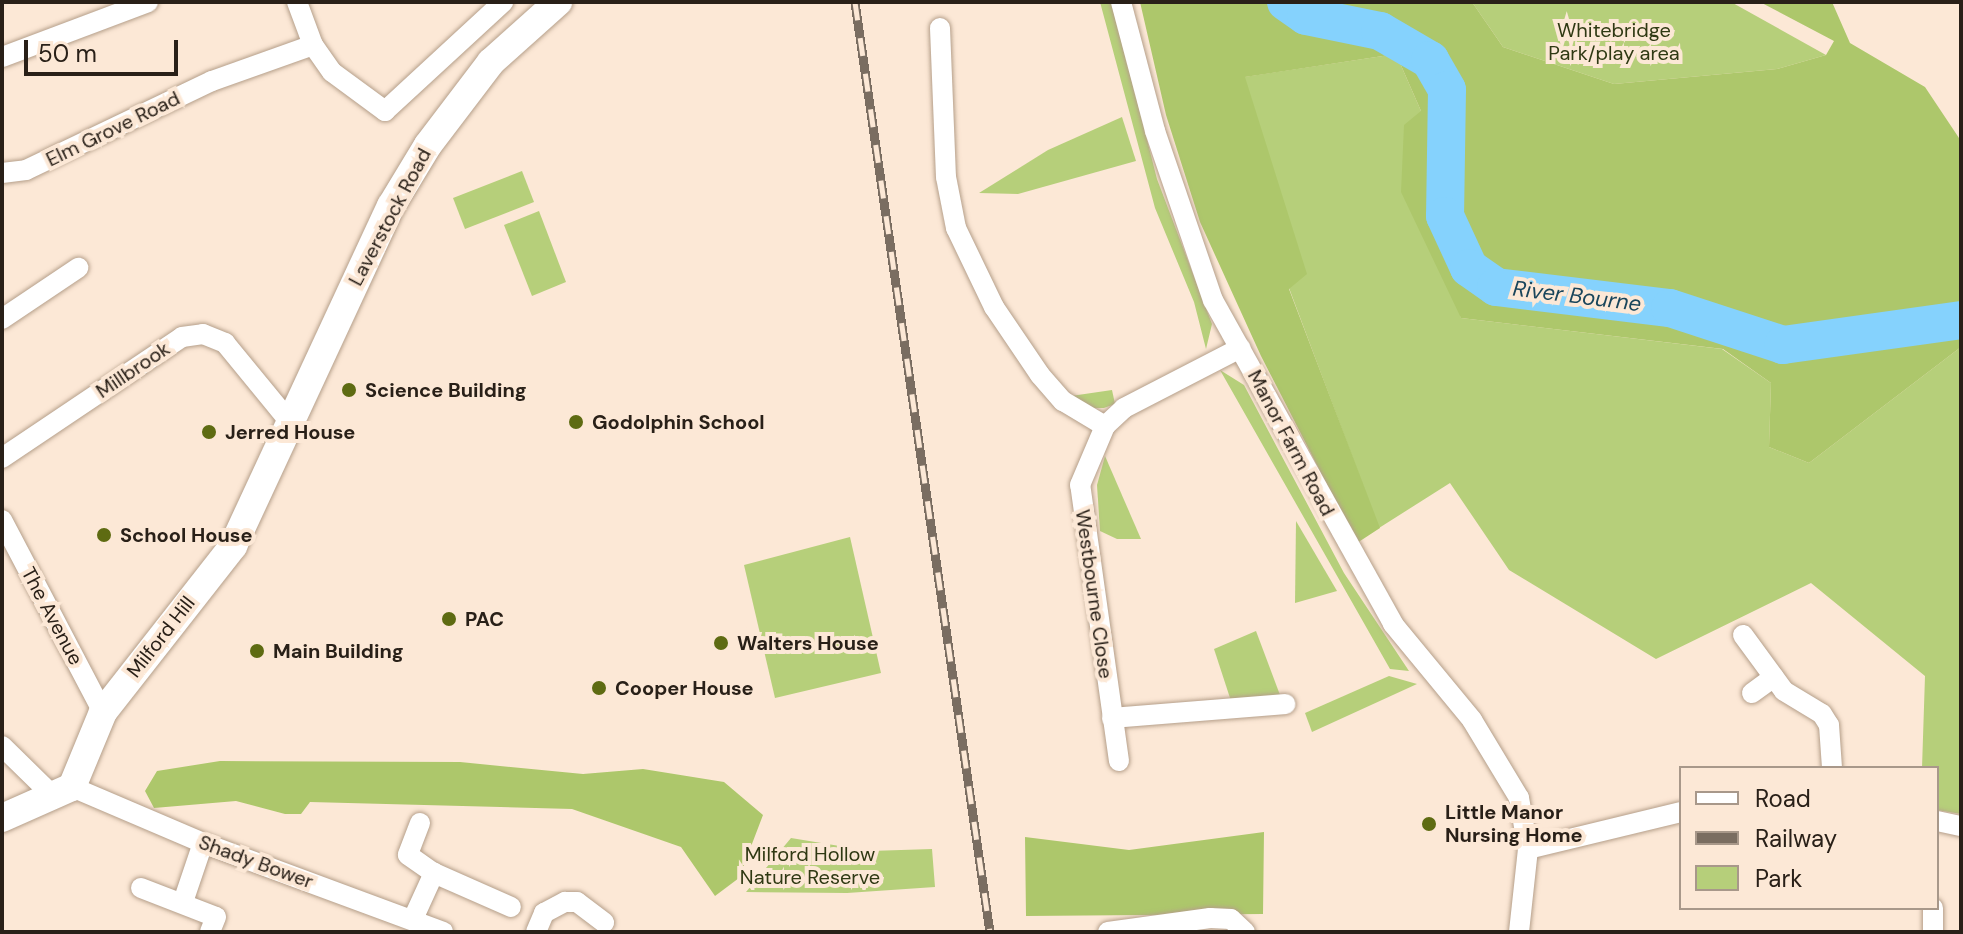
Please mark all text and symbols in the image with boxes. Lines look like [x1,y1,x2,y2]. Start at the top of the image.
park label: Whitebridge Park/play area [1548,18,1680,65]
scale bar [28,24,182,74]
text: 50 m [38,38,97,69]
street label: Elm Grove Road [42,86,184,172]
street label: Laverstock Road [344,144,436,290]
water label: River Bourne [1511,275,1643,317]
street label: Millbrook [92,337,174,403]
street label: Manor Farm Road [1242,366,1340,520]
place label: Science Building [365,378,527,402]
marker: Science Building [340,381,358,399]
place label: Godolphin School [592,410,765,434]
marker: Godolphin School [567,413,585,431]
place label: Jerred House [225,420,355,444]
marker: Jerred House [200,423,218,441]
street label: Westbourne Close [1070,508,1118,680]
place label: School House [120,523,252,547]
marker: School House [95,526,113,544]
street label: The Avenue [16,563,88,669]
street label: Milford Hill [122,592,200,682]
place label: PAC [465,607,504,631]
marker: PAC [440,610,458,628]
place label: Walters House [737,631,879,655]
marker: Walters House [712,634,730,652]
place label: Main Building [273,639,404,663]
marker: Main Building [248,642,266,660]
place label: Cooper House [615,676,754,700]
marker: Cooper House [590,679,608,697]
legend [1679,766,1939,910]
text: Road [1755,783,1811,814]
place label: Little Manor Nursing Home [1445,800,1582,847]
marker: Little Manor Nursing Home [1420,815,1438,833]
text: Railway [1755,823,1837,854]
street label: Shady Bower [195,830,317,894]
park label: Milford Hollow Nature Reserve [740,843,880,890]
text: Park [1755,863,1802,894]

